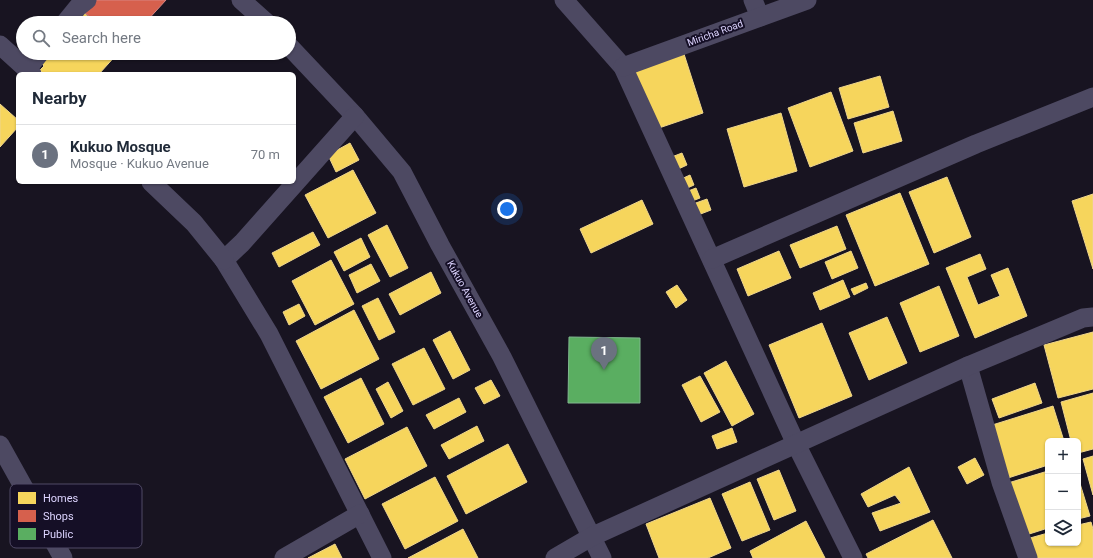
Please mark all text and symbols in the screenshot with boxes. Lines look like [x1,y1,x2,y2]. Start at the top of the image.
search box [16,16,296,60]
street label: Miricha Road [686,18,744,48]
icon: search [30,27,52,49]
text: Search here [62,29,141,47]
text: Nearby [32,88,87,108]
text: Kukuo Mosque [70,138,171,156]
text: 1 [41,147,49,162]
text: 70 m [251,147,280,162]
text: Mosque · Kukuo Avenue [70,156,209,171]
your location [497,199,517,219]
street label: Kukuo Avenue [445,259,485,319]
pin: 1 [591,337,617,370]
map controls [1045,438,1081,546]
button: + [1045,438,1081,474]
button: − [1045,474,1081,510]
legend [10,484,142,548]
text: Homes [43,492,79,505]
text: Shops [43,510,74,523]
button: layers [1045,510,1081,546]
text: Public [43,528,74,541]

